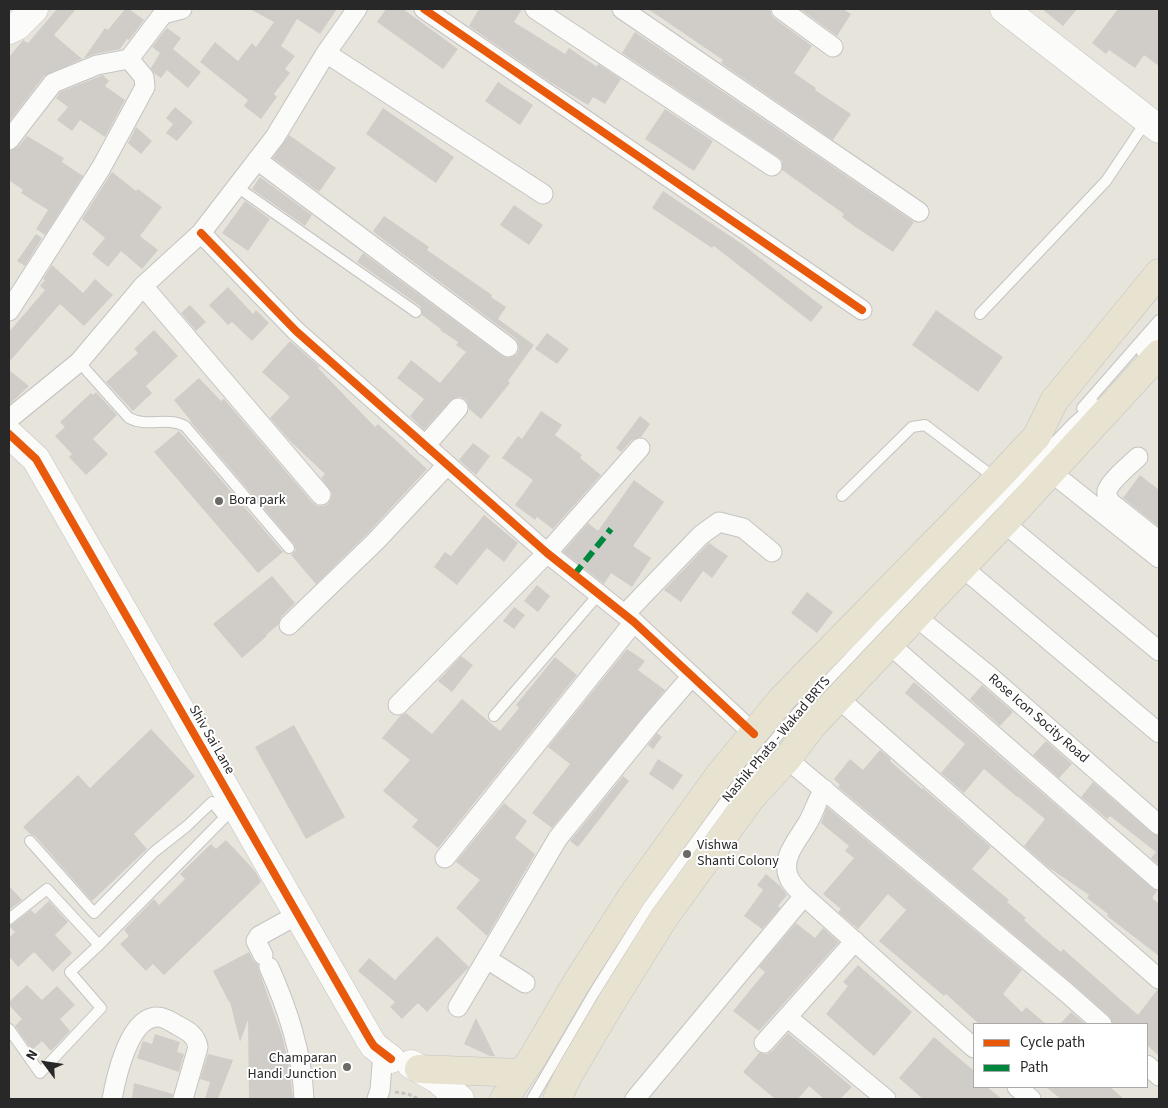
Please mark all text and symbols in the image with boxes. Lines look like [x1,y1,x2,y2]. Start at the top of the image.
place label: Bora park [229,493,286,509]
marker: Bora park [213,495,225,507]
street label: Rose Icon Socity Road [984,671,1092,767]
street label: Nashik Phata - Wakad BRTS [719,674,835,806]
street label: Shiv Sai Lane [184,702,238,778]
place label: Vishwa Shanti Colony [697,838,779,870]
marker: Vishwa Shanti Colony [681,848,693,860]
legend [973,1023,1148,1088]
text: Cycle path [1020,1032,1085,1053]
north arrow [20,1038,70,1088]
text: N [21,1046,43,1064]
place label: Champaran Handi Junction [247,1051,337,1084]
text: Path [1020,1057,1048,1078]
marker: Champaran Handi Junction [341,1061,353,1073]

